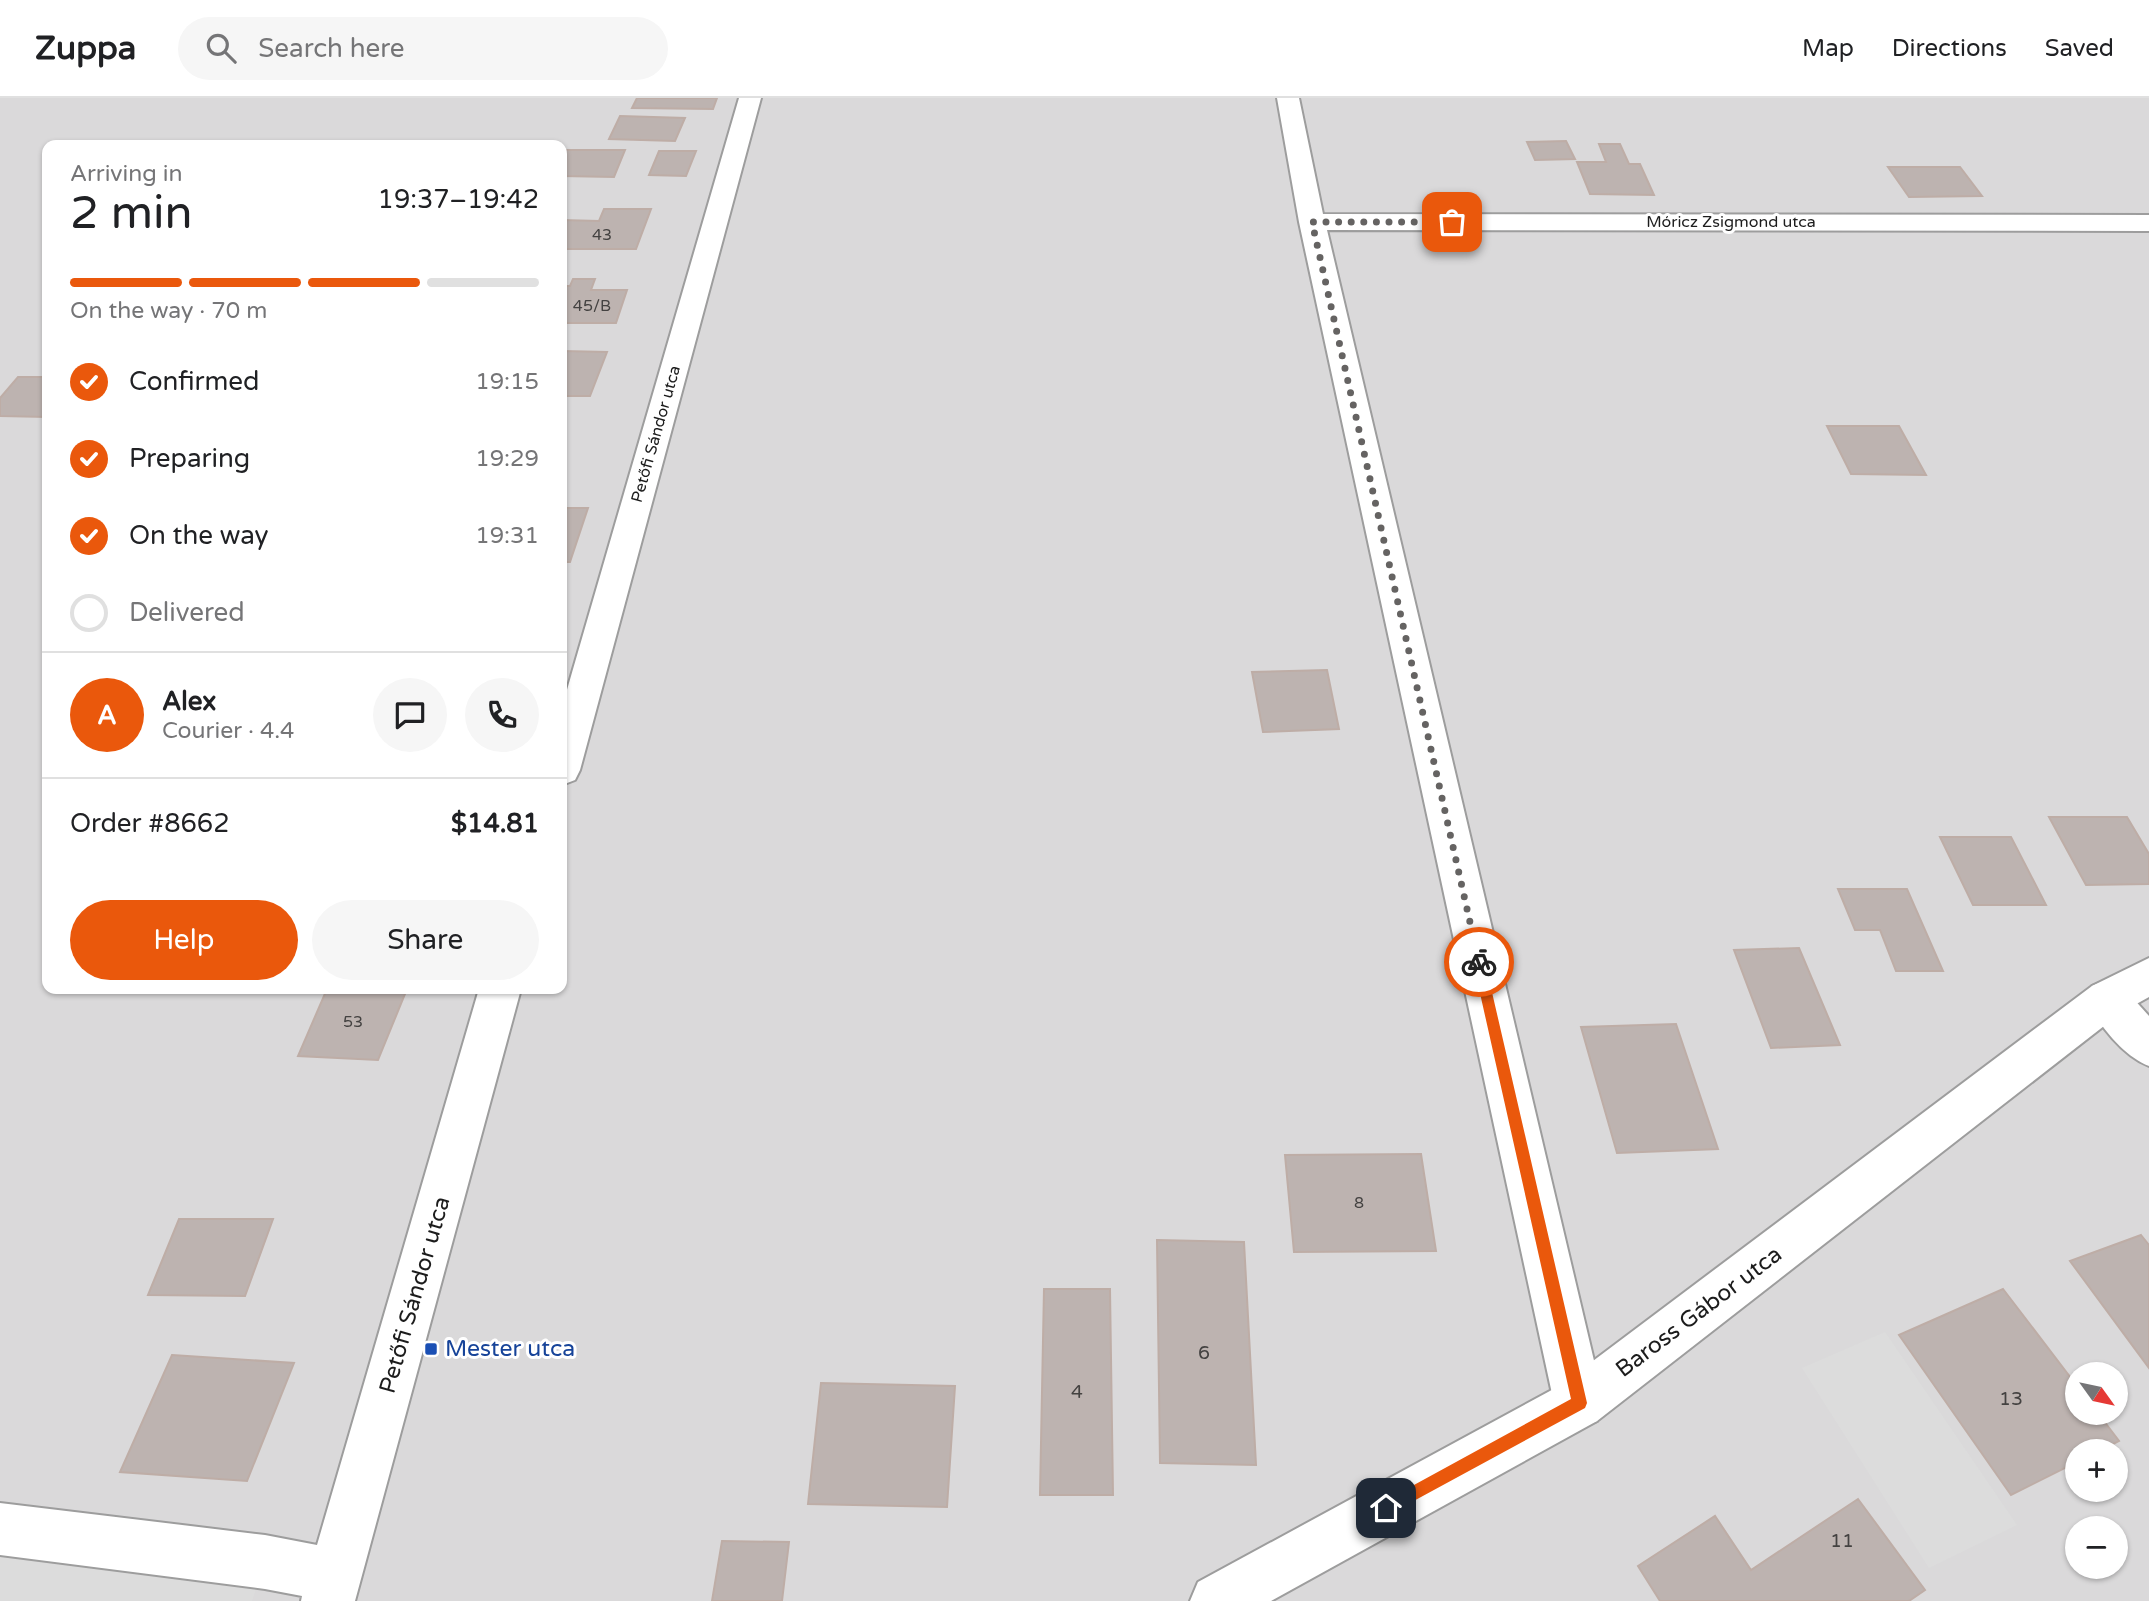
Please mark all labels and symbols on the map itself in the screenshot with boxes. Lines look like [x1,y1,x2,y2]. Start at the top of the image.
pin [1422,192,1482,252]
street label: Móricz Zsigmond utca [1646,212,1816,232]
house number: 43 [592,225,612,245]
house number: 45/B [573,296,611,316]
street label: Petőfi Sándor utca [627,363,685,505]
courier [1444,927,1514,997]
house number: 53 [343,1012,363,1032]
street label: Petőfi Sándor utca [373,1193,457,1397]
house number: 8 [1354,1193,1364,1213]
street label: Baross Gábor utca [1610,1240,1788,1384]
place label: Mester utca [445,1335,575,1363]
marker: Mester utca [423,1341,439,1357]
house number: 6 [1198,1342,1210,1364]
north arrow [2065,1362,2128,1424]
house number: 4 [1071,1381,1083,1403]
house number: 13 [1999,1388,2023,1410]
pin [1356,1478,1416,1538]
house number: 11 [1830,1530,1854,1552]

